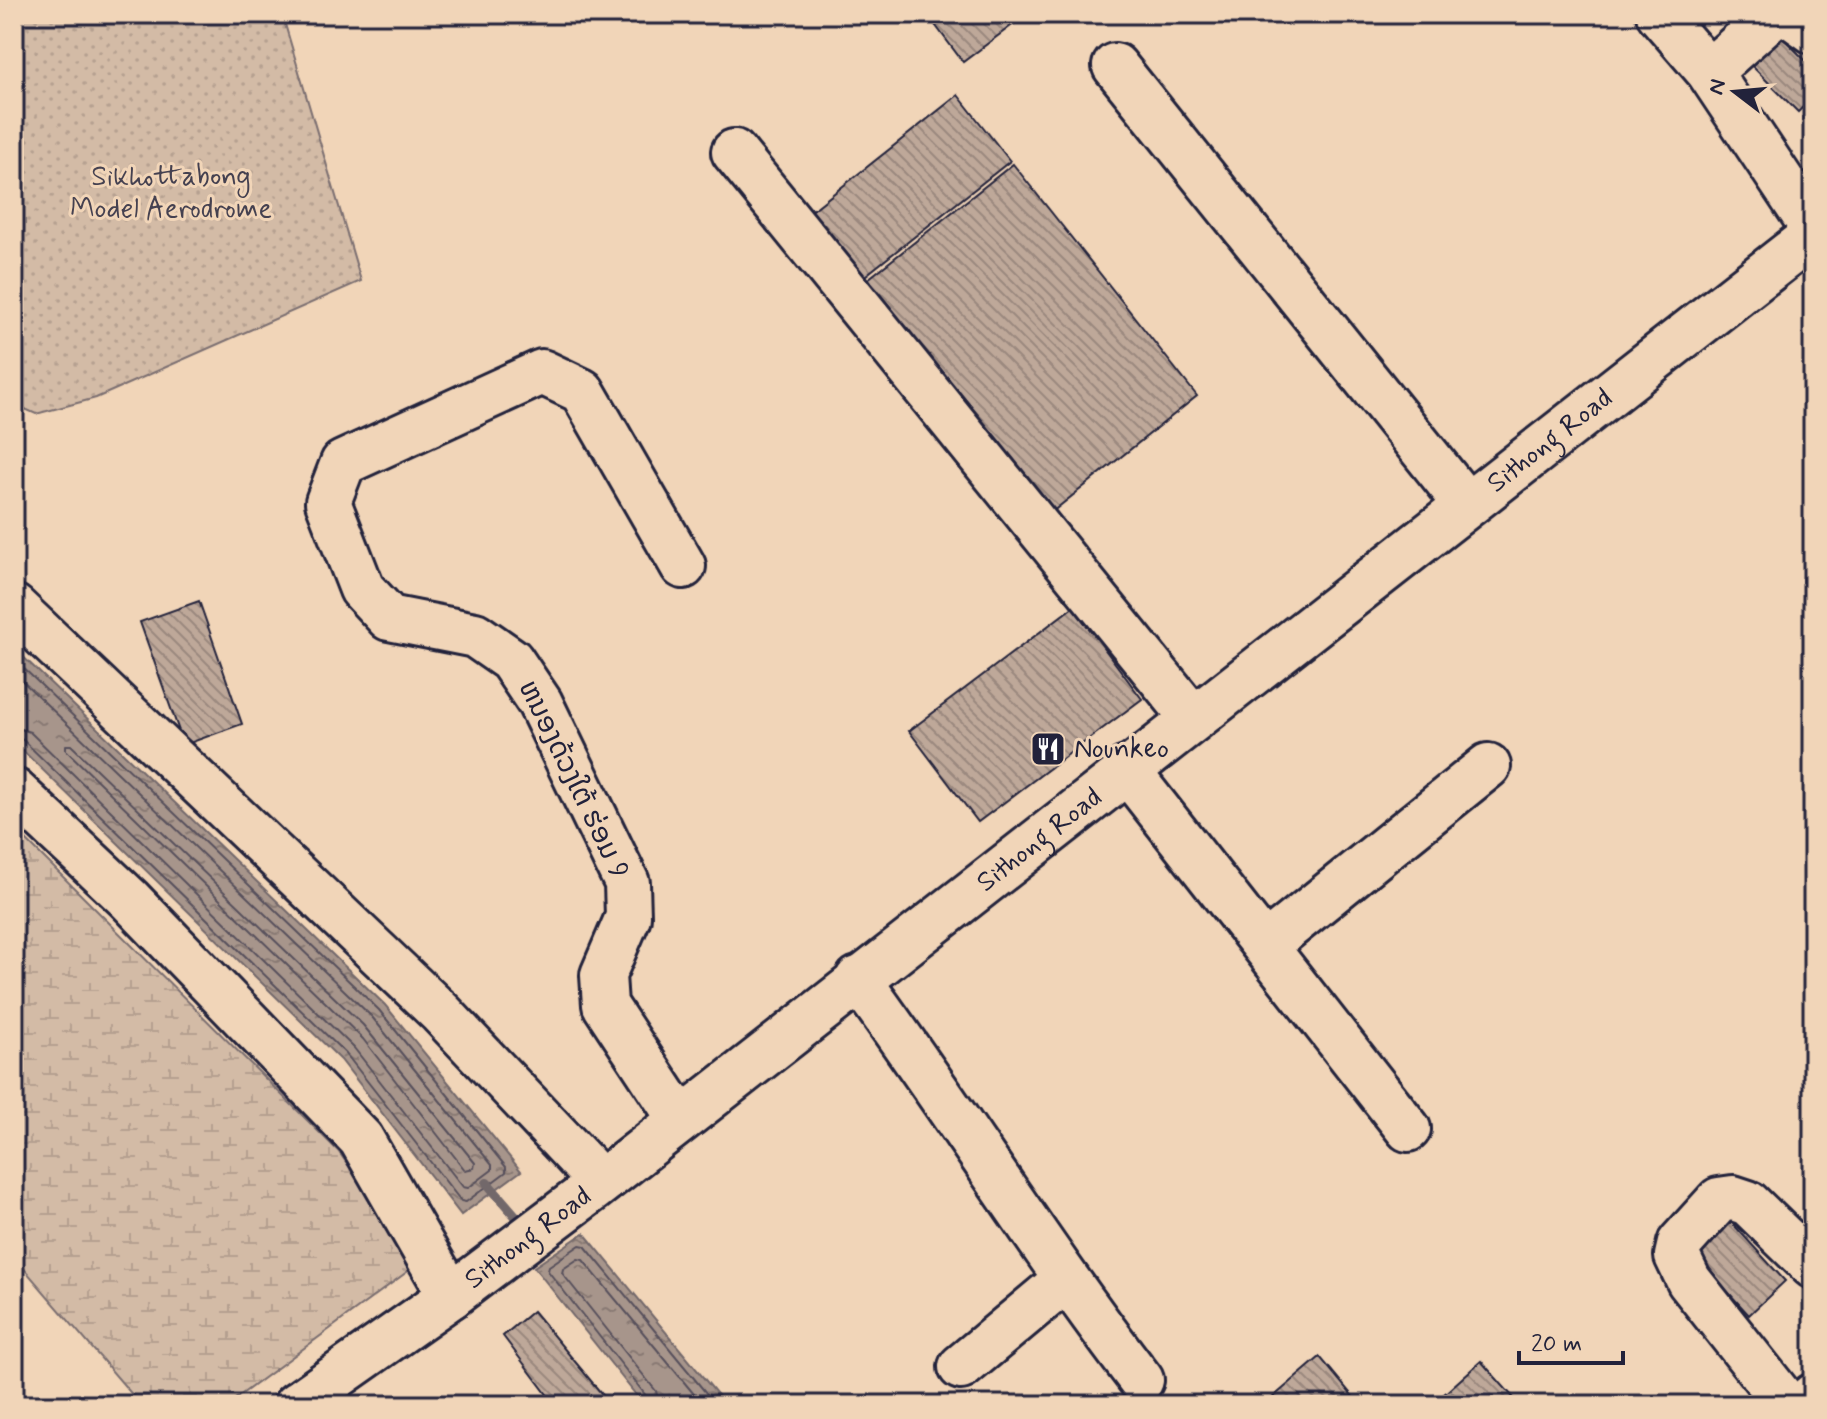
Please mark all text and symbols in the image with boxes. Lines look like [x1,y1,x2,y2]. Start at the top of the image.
north arrow [1695,52,1775,132]
text: N [1702,76,1733,98]
park label: Sikhottabong Model Aerodrome [70,159,272,228]
street label: Sithong Road [1479,380,1620,502]
street label: ຫນອງດ້ວງໃຕ້ ຮ່ອມ 9 [509,675,637,885]
restaurant icon: Nounkeo [1029,730,1067,768]
place label: Nounkeo [1074,731,1169,768]
street label: Sithong Road [969,779,1110,901]
street label: Sithong Road [457,1178,599,1298]
scale bar [1519,1315,1623,1365]
text: 20 m [1531,1329,1582,1360]

